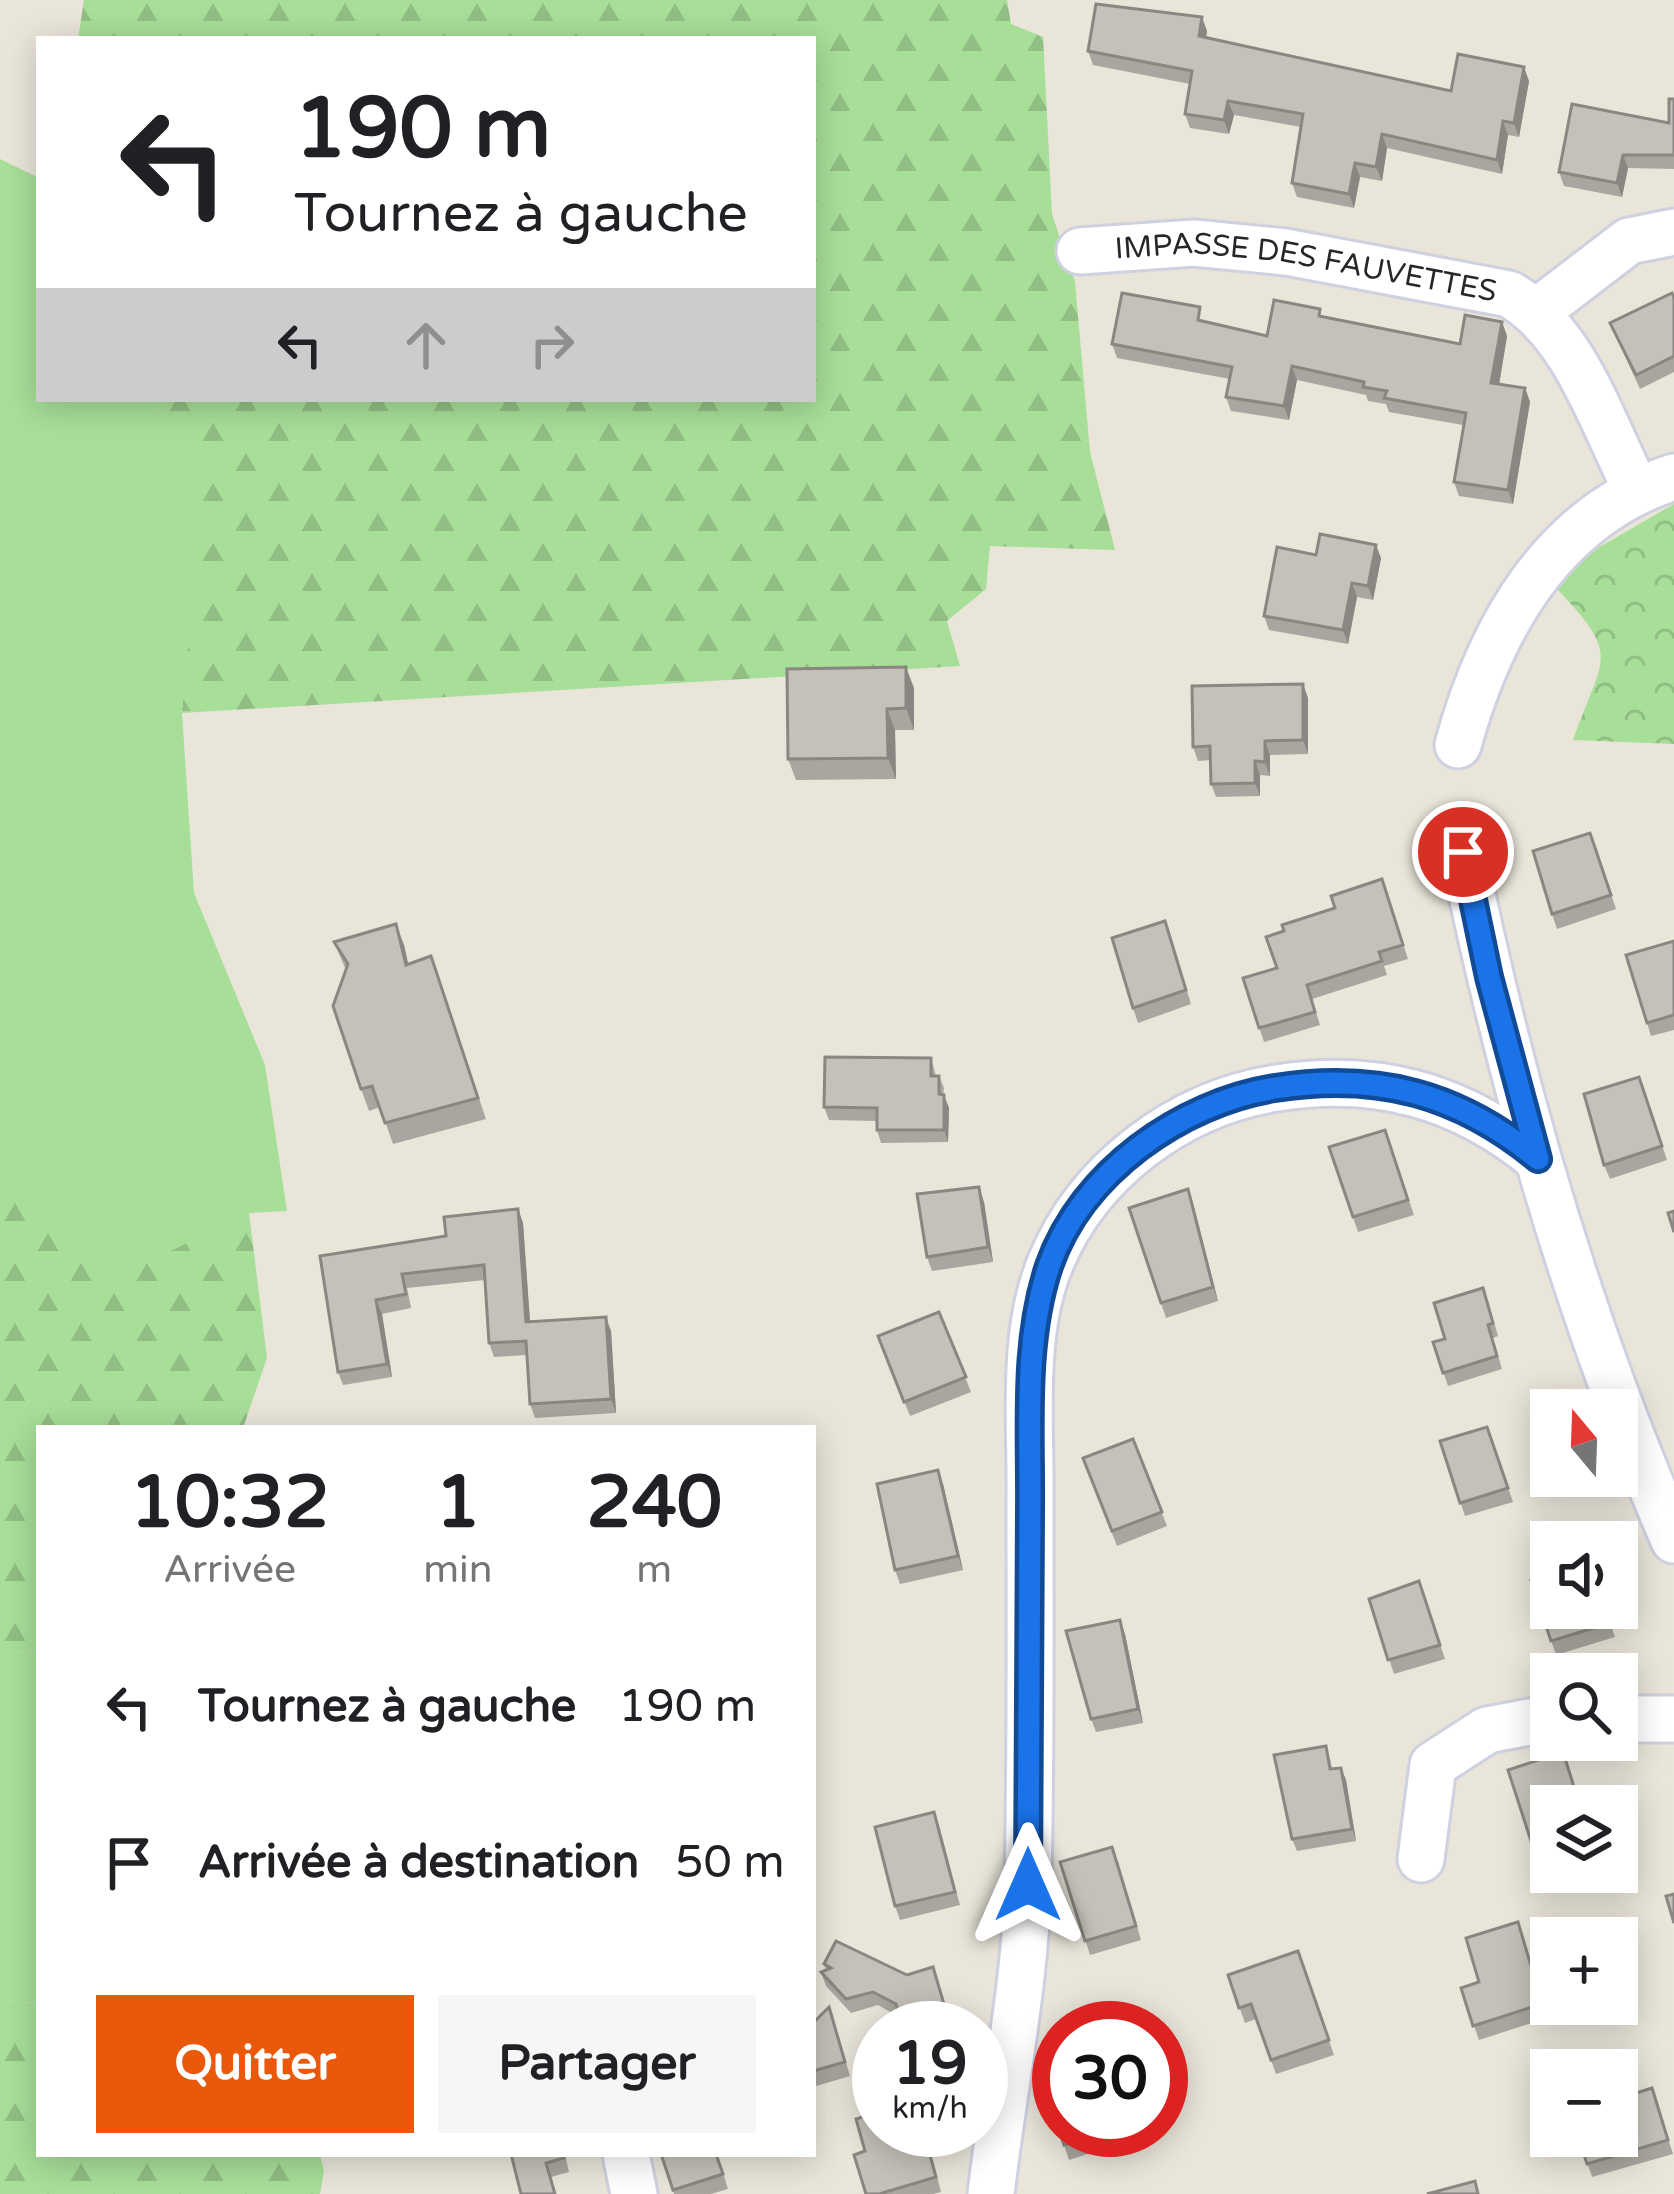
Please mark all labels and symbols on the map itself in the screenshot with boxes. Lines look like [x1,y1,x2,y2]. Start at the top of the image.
street label: IMPASSE DES FAUVETTES [1114,225,1500,310]
pin [1412,801,1514,903]
north arrow [1530,1389,1638,1497]
position arrow [965,1822,1091,1948]
speed limit sign: 30 [1032,2001,1188,2157]

